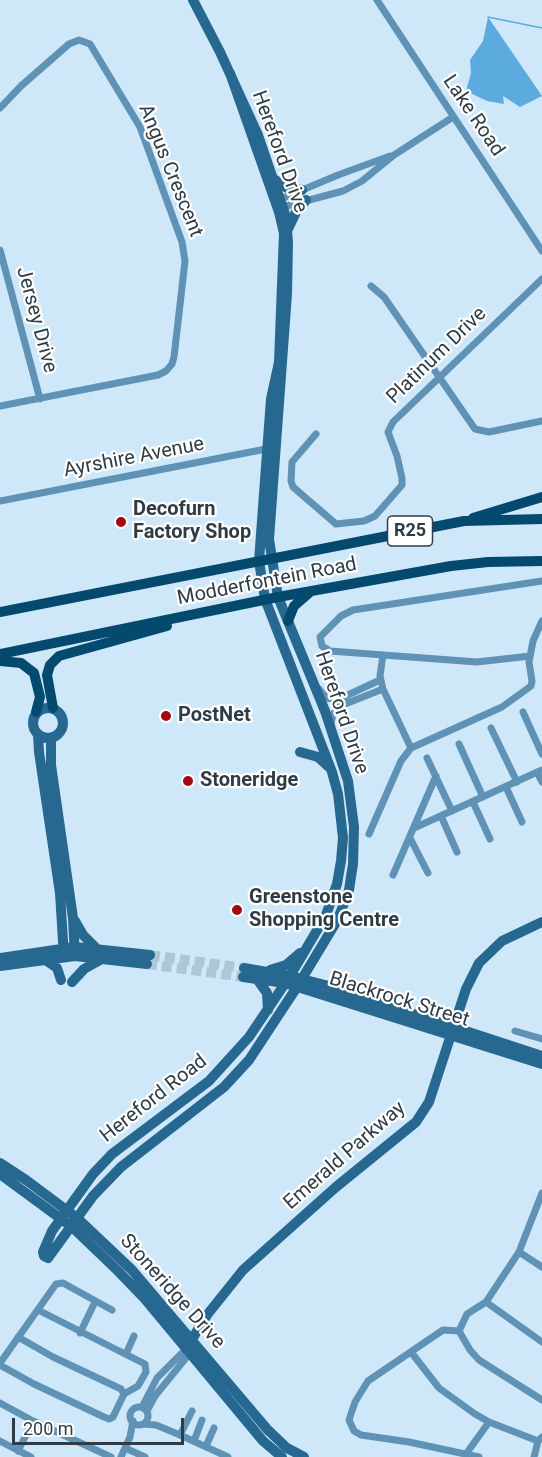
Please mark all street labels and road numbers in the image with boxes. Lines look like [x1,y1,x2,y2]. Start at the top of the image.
street label: Lake Road [437,71,509,161]
street label: Hereford Drive [246,88,312,216]
street label: Angus Crescent [132,101,208,241]
street label: Jersey Drive [10,264,62,376]
street label: Platinum Drive [382,302,492,410]
street label: Ayrshire Avenue [62,433,206,483]
road number: R25 [388,516,432,546]
street label: Modderfontein Road [175,553,359,611]
street label: Hereford Drive [309,648,373,778]
street label: Blackrock Street [326,967,472,1033]
street label: Hereford Road [96,1050,212,1148]
street label: Emerald Parkway [279,1097,411,1215]
street label: Stoneridge Drive [114,1230,230,1354]

